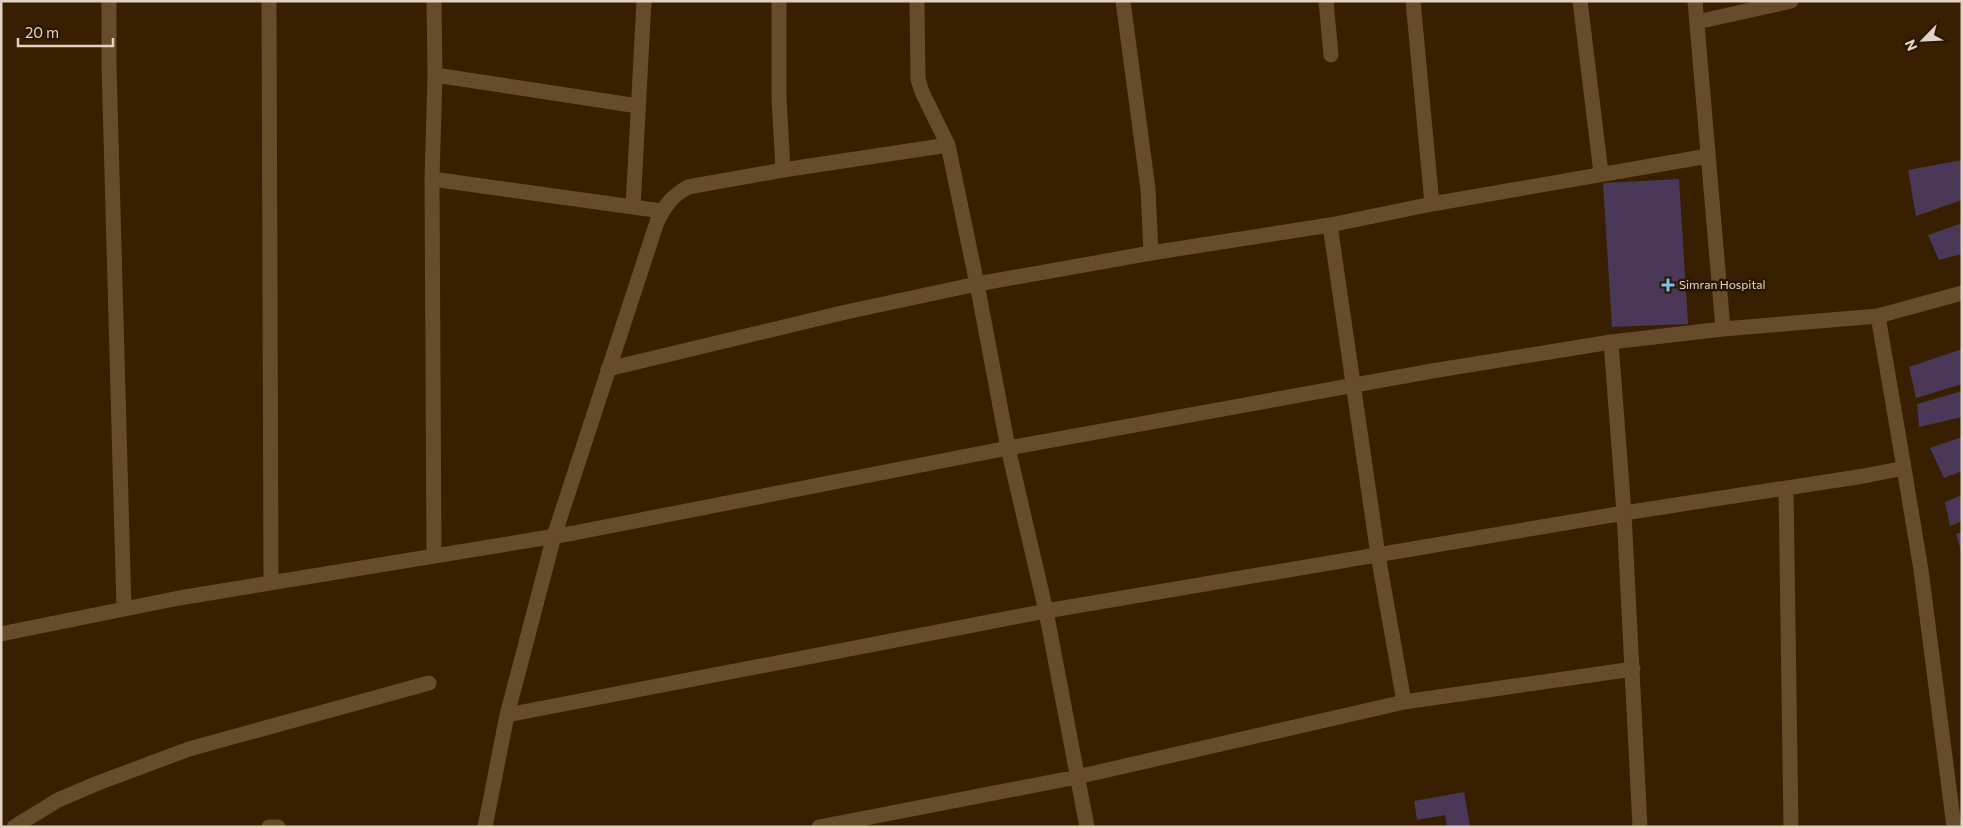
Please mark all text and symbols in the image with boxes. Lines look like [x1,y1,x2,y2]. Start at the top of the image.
scale bar [18,15,112,47]
north arrow [1898,15,1948,65]
text: 20 m [25,23,59,41]
text: N [1901,37,1921,54]
place label: Simran Hospital [1679,277,1766,291]
marker: Simran Hospital [1661,278,1675,292]

